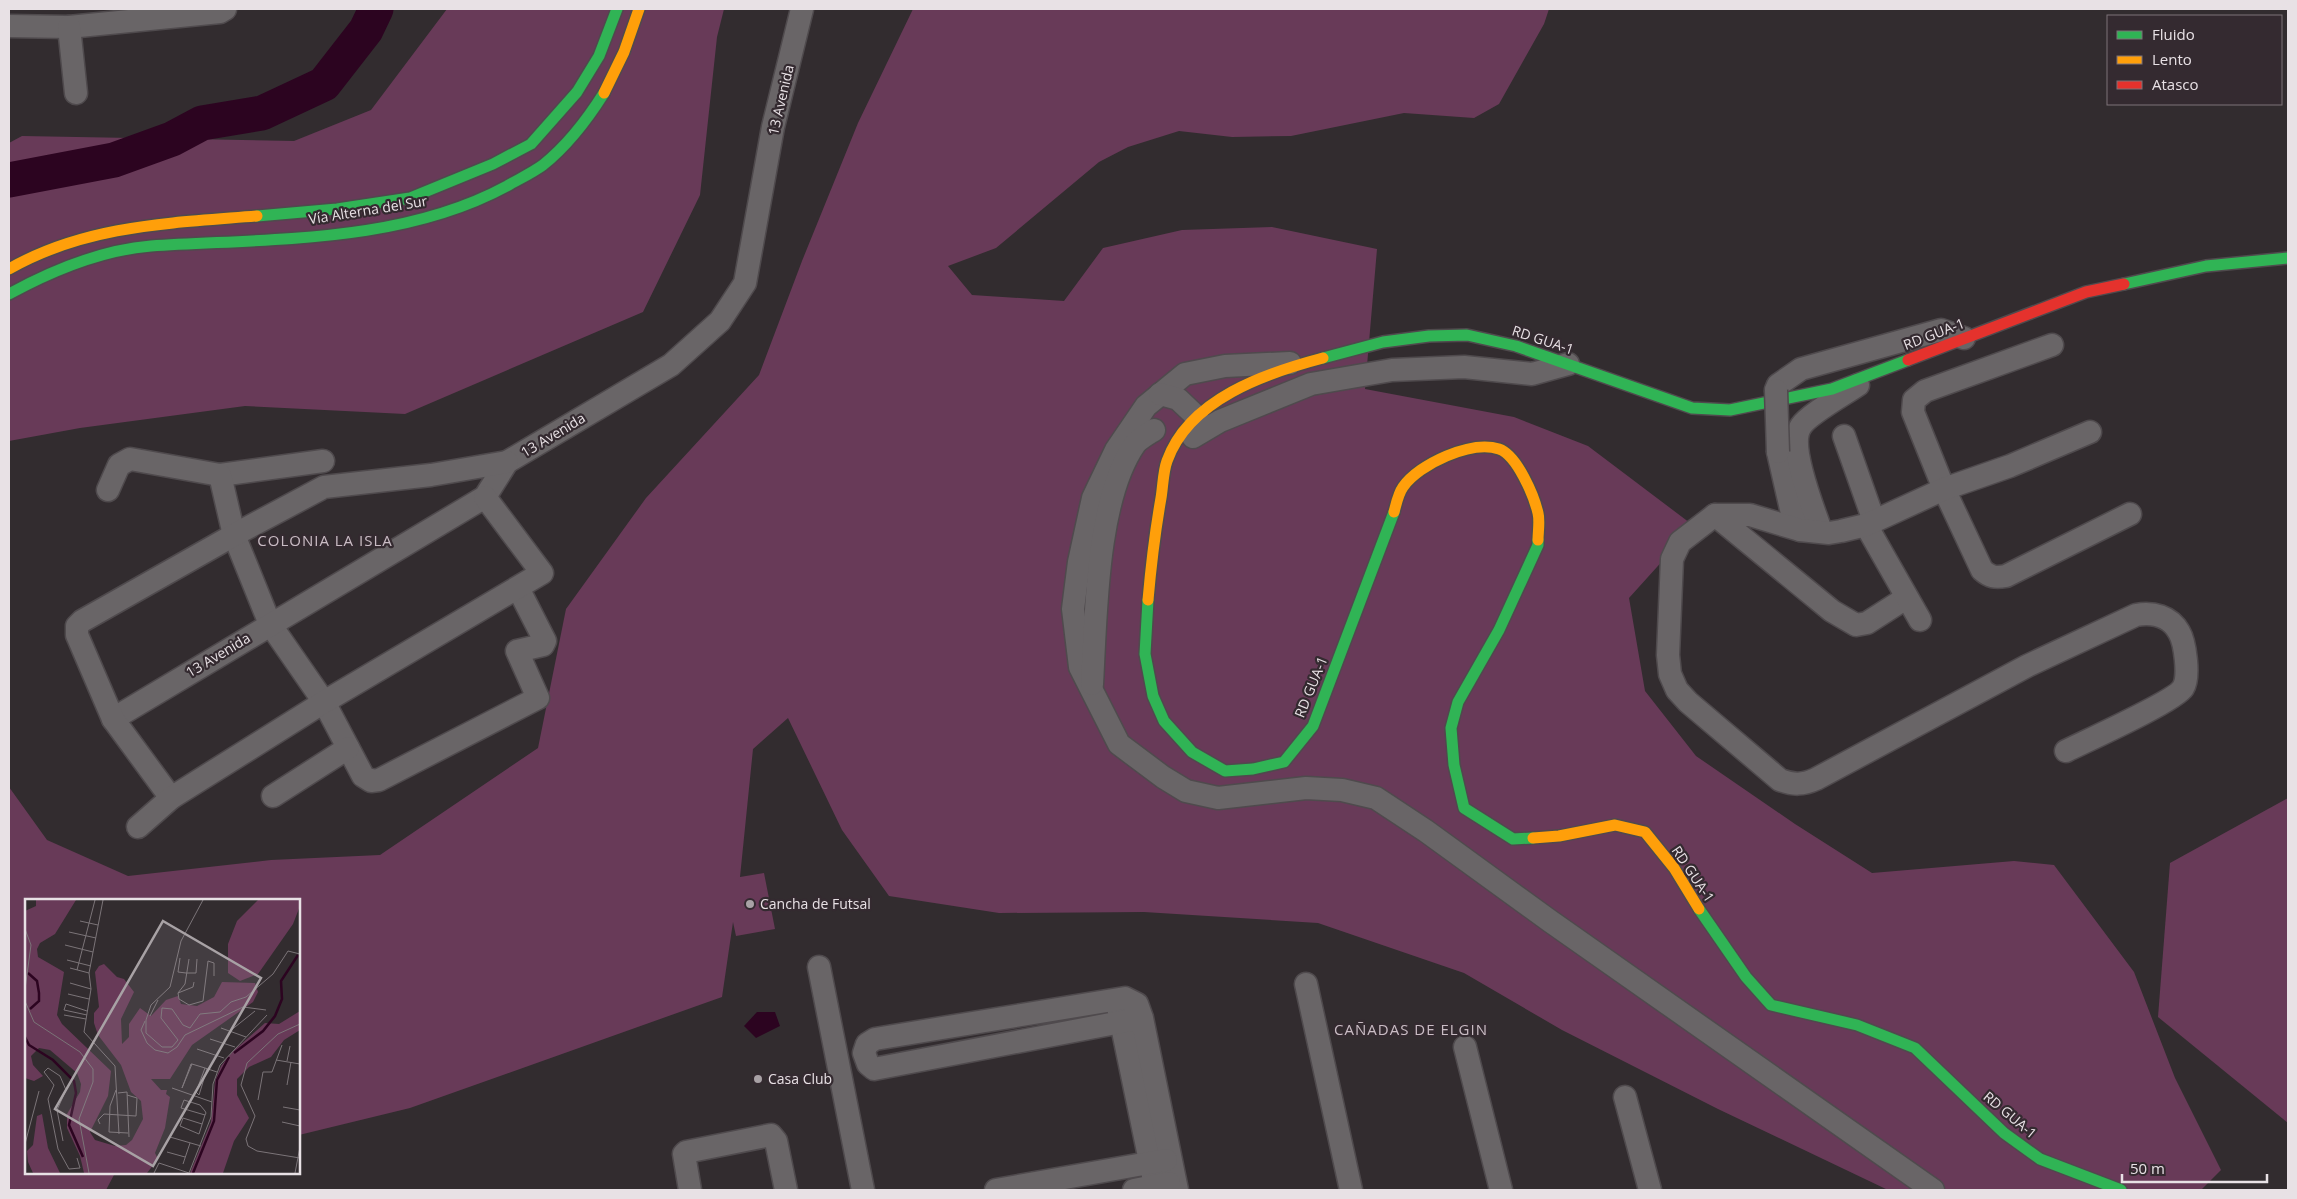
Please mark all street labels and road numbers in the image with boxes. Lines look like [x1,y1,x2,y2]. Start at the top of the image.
street label: 13 Avenida [763,63,798,137]
street label: Vía Alterna del Sur [307,191,429,228]
street label: RD GUA-1 [1900,313,1967,354]
street label: RD GUA-1 [1510,321,1577,358]
street label: 13 Avenida [517,408,588,461]
street label: 13 Avenida [182,628,253,681]
street label: RD GUA-1 [1290,653,1331,720]
street label: RD GUA-1 [1668,842,1719,906]
street label: RD GUA-1 [1980,1087,2041,1143]

